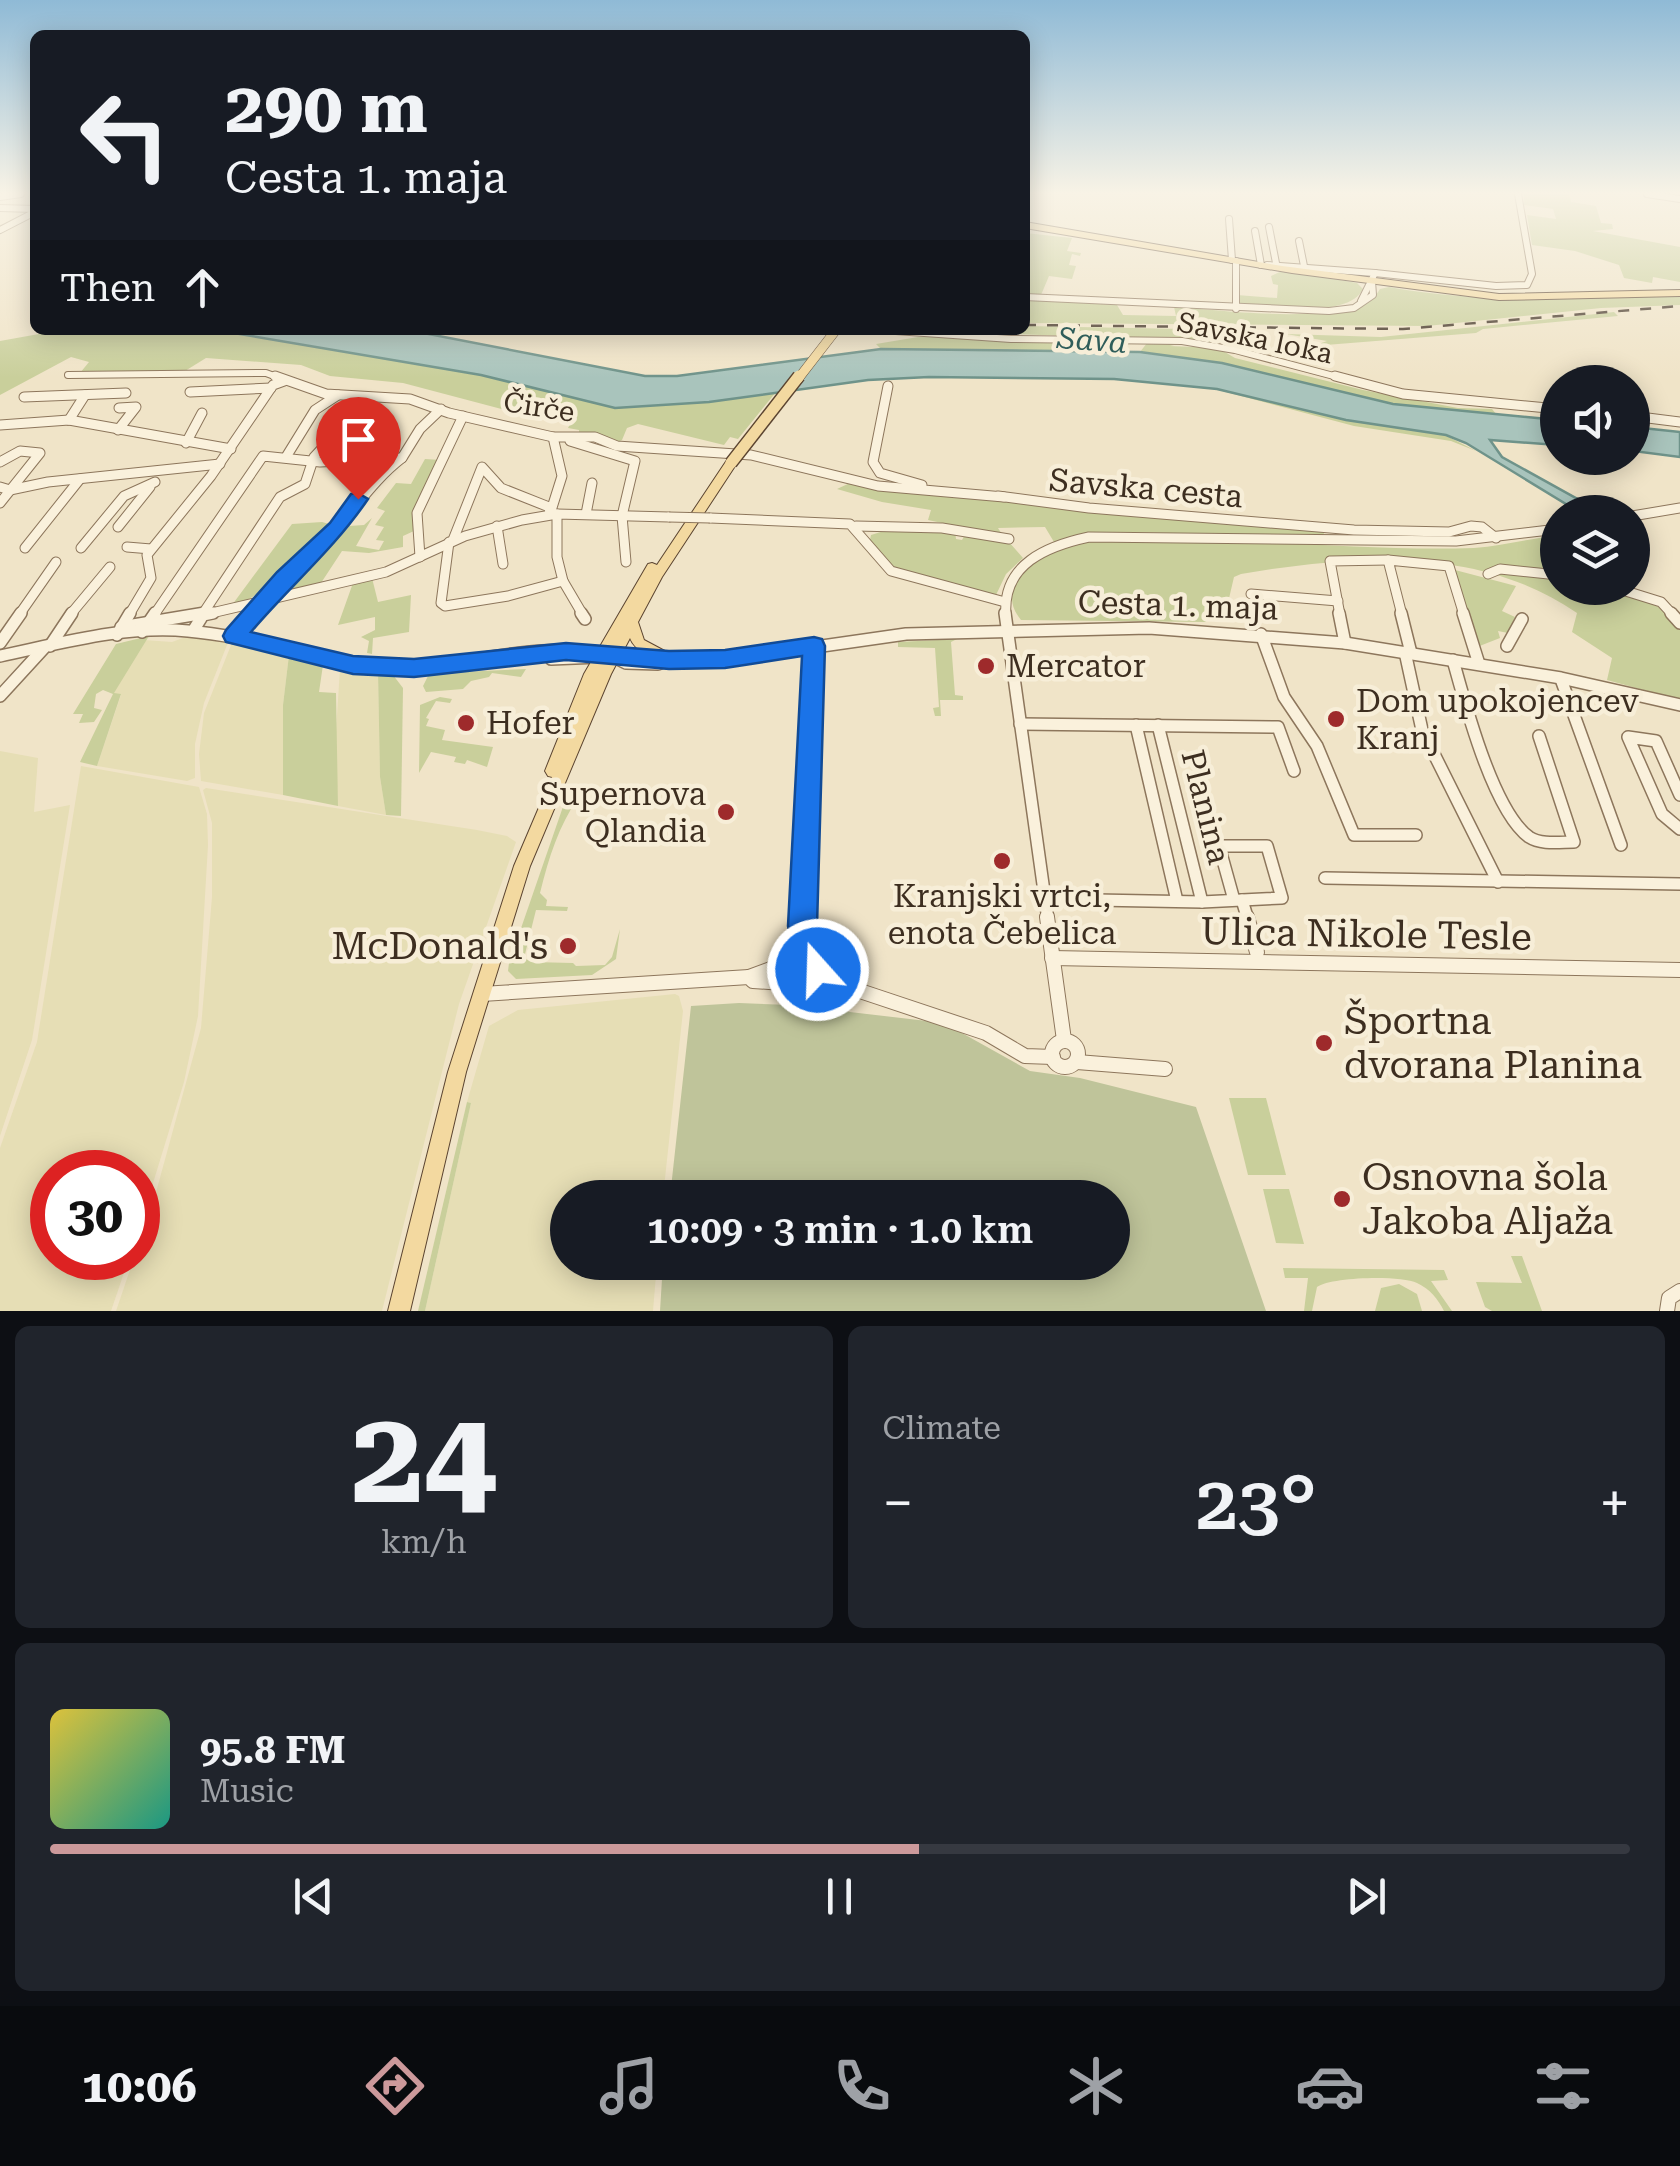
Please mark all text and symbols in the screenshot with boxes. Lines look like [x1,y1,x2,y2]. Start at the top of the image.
text: 290 m [225,67,428,149]
icon: left [60,70,190,200]
text: Cesta 1. maja [225,151,507,204]
icon: ahead [175,260,230,315]
text: Then [60,266,155,310]
street label: Savska loka [1174,305,1336,371]
water label: Sava [1055,320,1128,360]
map controls [1540,365,1650,605]
button: sound [1540,365,1650,475]
street label: Čirče [501,384,577,429]
pin [316,397,401,500]
icon: arrive [331,412,386,467]
street label: Savska cesta [1047,461,1245,515]
button: layers [1540,495,1650,605]
street label: Cesta 1. maja [1077,583,1279,627]
place label: Mercator [1006,647,1146,685]
marker: Mercator [975,655,997,677]
place label: Dom upokojencev Kranj [1356,682,1639,757]
place label: Hofer [486,704,575,742]
marker: Dom upokojencev Kranj [1325,708,1347,730]
marker: Hofer [455,712,477,734]
street label: Planina [1173,746,1239,868]
place label: Supernova Qlandia [540,775,706,850]
marker: Supernova Qlandia [715,801,737,823]
marker: Kranjski vrtci, enota Čebelica [991,850,1013,872]
place label: Kranjski vrtci, enota Čebelica [888,877,1116,952]
street label: Ulica Nikole Tesle [1200,909,1532,959]
position arrow [766,918,870,1022]
place label: McDonald's [331,924,548,968]
marker: McDonald's [557,935,579,957]
place label: Športna dvorana Planina [1344,998,1642,1087]
marker: Športna dvorana Planina [1313,1032,1335,1054]
speed limit sign: 30 [30,1150,160,1280]
place label: Osnovna šola Jakoba Aljaža [1362,1155,1613,1244]
marker: Osnovna šola Jakoba Aljaža [1331,1188,1353,1210]
text: 10:09 · 3 min · 1.0 km [647,1208,1033,1252]
text: 24 [351,1381,497,1534]
text: Climate [883,1409,1001,1447]
text: 23° [1196,1459,1317,1547]
text: − [883,1471,913,1535]
text: + [1599,1471,1630,1535]
text: km/h [381,1523,467,1561]
text: 95.8 FM [200,1728,346,1772]
text: Music [200,1772,294,1810]
icon: previous [286,1869,341,1924]
icon: pause [812,1869,867,1924]
icon: next [1339,1869,1394,1924]
icon: directions [360,2051,430,2121]
icon: music [594,2051,664,2121]
icon: phone [827,2051,897,2121]
icon: climate [1061,2051,1131,2121]
icon: car [1295,2051,1365,2121]
icon: filters [1528,2051,1598,2121]
text: 10:06 [82,2060,197,2113]

